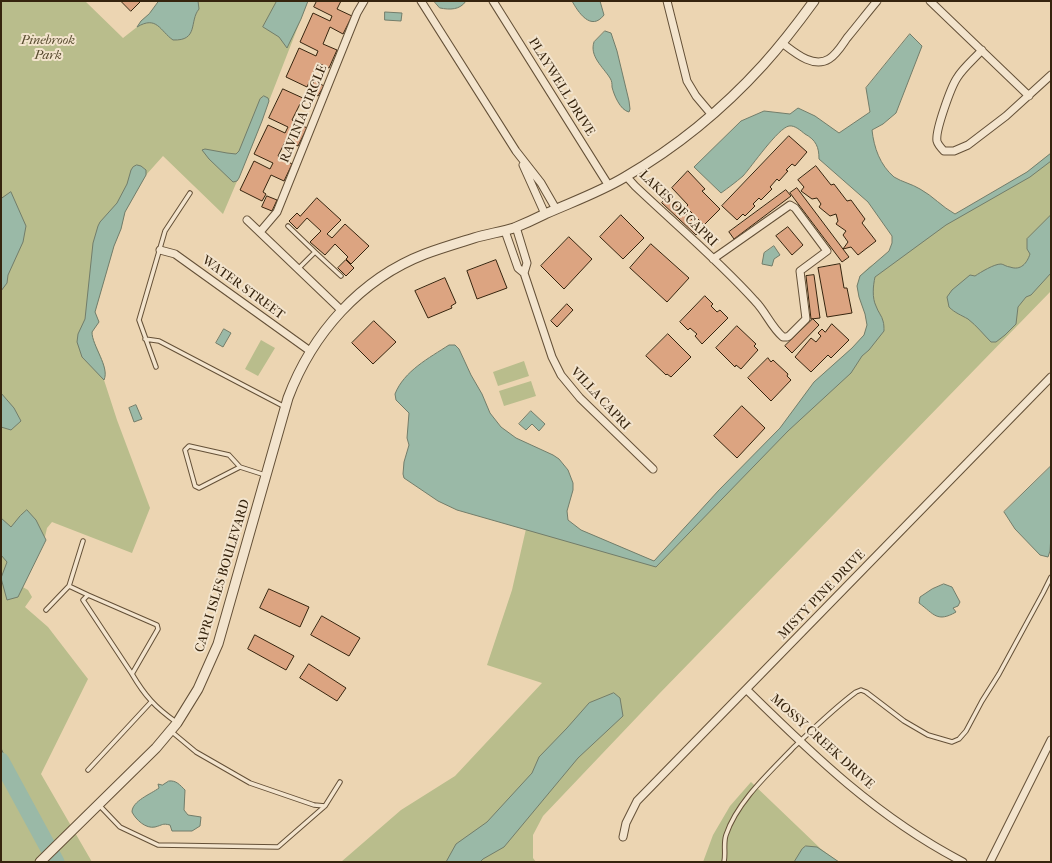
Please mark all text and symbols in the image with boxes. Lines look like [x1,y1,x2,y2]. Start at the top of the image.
park label: Pinebrook Park [21,33,75,64]
street label: PLAYWELL DRIVE [525,35,597,139]
street label: RAVINIA CIRCLE [277,63,331,165]
street label: LAKES OF CAPRI [636,168,720,250]
street label: WATER STREET [199,253,287,323]
street label: VILLA CAPRI [567,364,633,434]
street label: CAPRI ISLES BOULEVARD [192,498,254,654]
street label: MISTY PINE DRIVE [775,547,869,643]
street label: MOSSY CREEK DRIVE [767,691,877,793]

